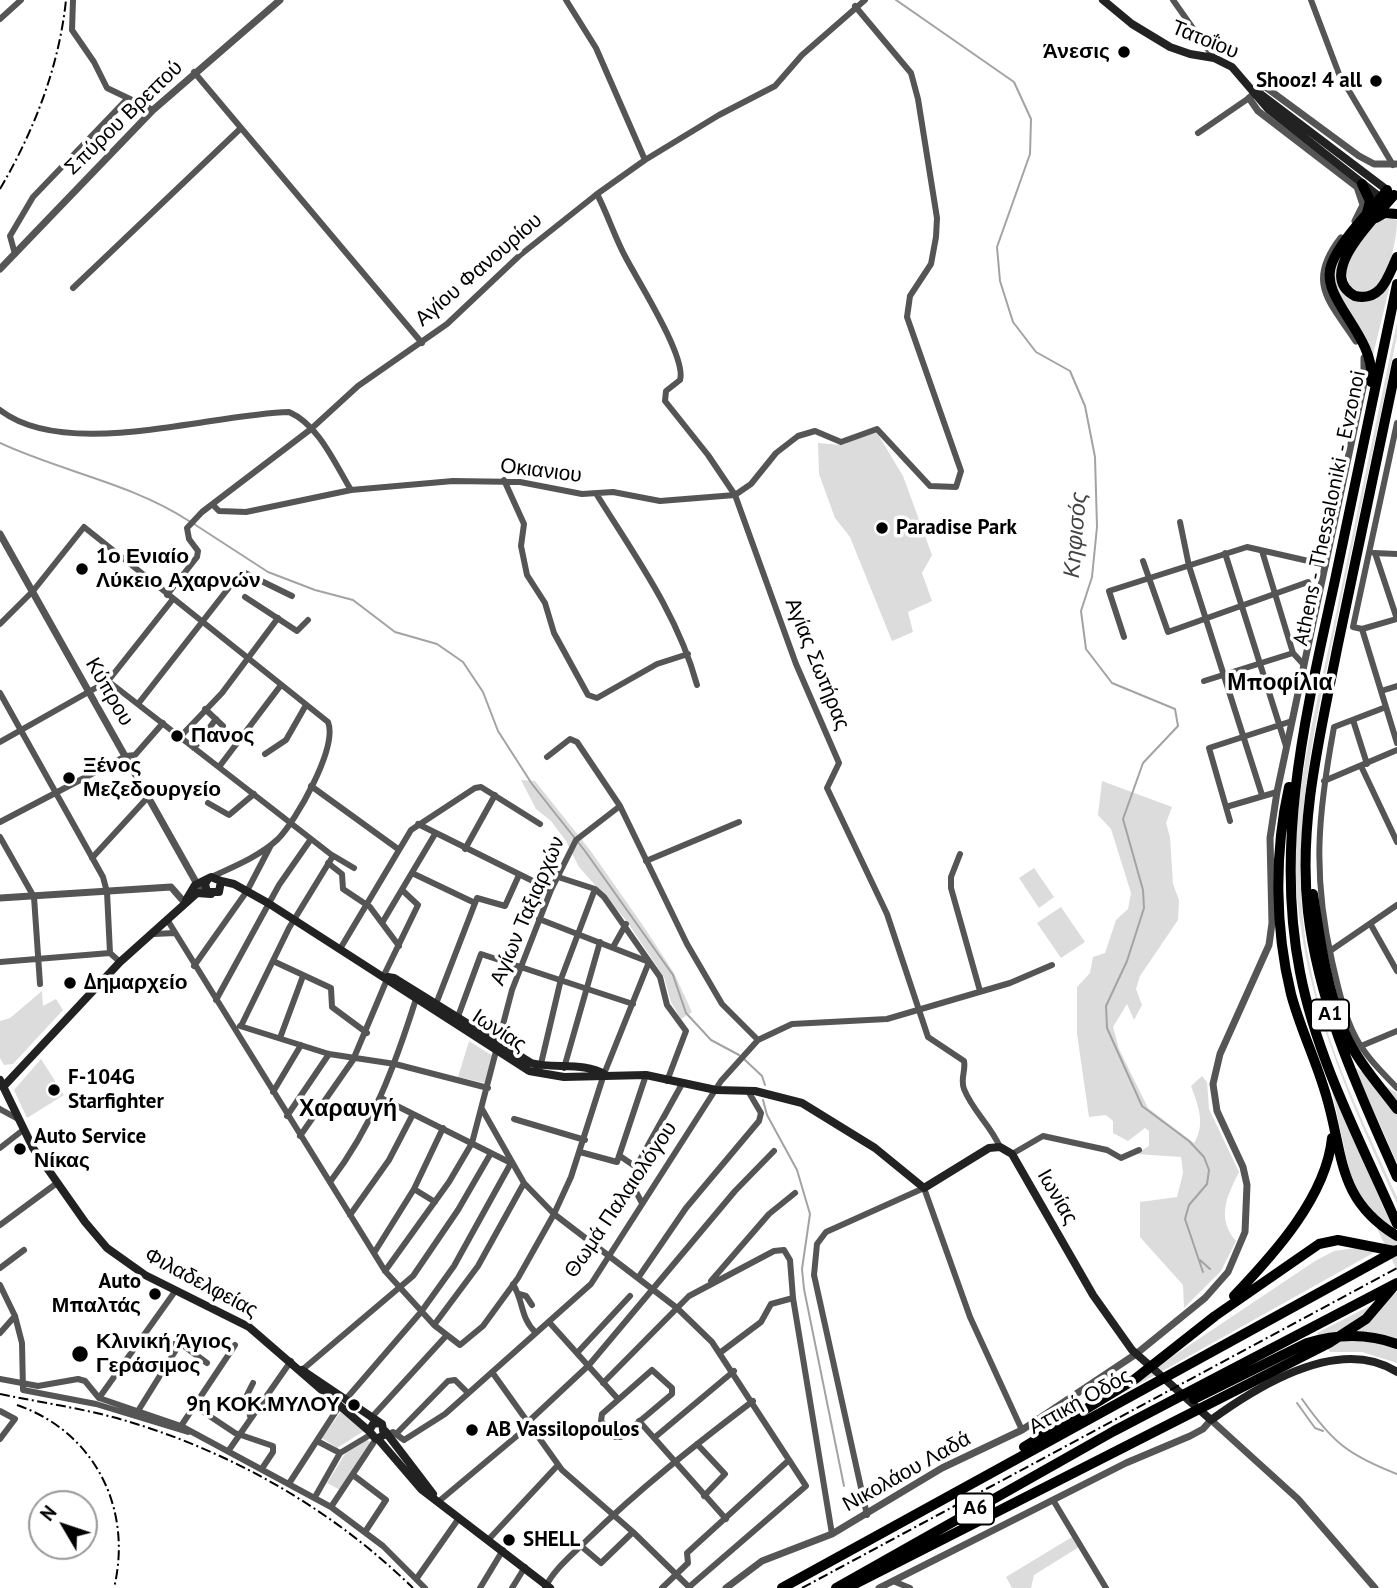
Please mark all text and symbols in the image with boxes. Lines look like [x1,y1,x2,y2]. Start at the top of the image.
street label: Τατοΐου [1168,15,1242,65]
place label: Άνεσις [1043,39,1110,65]
marker: Άνεσις [1116,44,1132,60]
street label: Σπύρου Βρεττού [60,55,188,181]
place label: Shooz! 4 all [1256,68,1362,94]
marker: Shooz! 4 all [1368,73,1384,89]
street label: Αγίου Φανουρίου [410,208,548,332]
street label: Athens - Thessaloniki - Evzonoi [1288,368,1372,648]
street label: Οκιανιου [499,453,583,489]
water label: Κηφισός [1059,491,1093,579]
place label: Paradise Park [896,515,1017,541]
marker: Paradise Park [874,520,890,536]
place label: 1ο Ενιαίο Λύκειο Αχαρνών [96,544,261,594]
marker: 1ο Ενιαίο Λύκειο Αχαρνών [74,561,90,577]
street label: Αγίας Σωτήρας [779,594,855,734]
street label: Κύπρου [79,653,139,731]
district label: Μποφίλια [1227,669,1333,697]
place label: Πανος [191,723,255,749]
marker: Πανος [169,728,185,744]
place label: Ξένος Μεζεδουργείο [83,753,221,803]
marker: Ξένος Μεζεδουργείο [61,770,77,786]
street label: Αγίων Ταξιαρχών [485,833,571,989]
place label: Δημαρχείο [84,970,188,996]
marker: Δημαρχείο [62,975,78,991]
road number: Α1 [1311,1000,1349,1030]
street label: Ιωνίας [467,1004,531,1058]
place label: F-104G Starfighter [68,1065,164,1115]
marker: F-104G Starfighter [46,1082,62,1098]
district label: Χαραυγή [299,1095,397,1123]
street label: Θωμά Παλαιολόγου [559,1117,683,1283]
place label: Auto Service Νίκας [34,1124,146,1174]
marker: Auto Service Νίκας [12,1141,28,1157]
street label: Ιωνίας [1031,1165,1083,1229]
street label: Φιλαδελφείας [140,1243,262,1323]
place label: Auto Μπαλτάς [52,1269,141,1319]
marker: Auto Μπαλτάς [147,1286,163,1302]
place label: Κλινική Άγιος Γεράσιμος [96,1329,232,1379]
marker: Κλινική Άγιος Γεράσιμος [70,1344,90,1364]
street label: Αττική Οδός [1025,1364,1135,1440]
place label: 9η ΚΟΚ.ΜΥΛΟΥ [186,1392,340,1418]
marker: 9η ΚΟΚ.ΜΥΛΟΥ [346,1397,362,1413]
place label: AB Vassilopoulos [486,1417,639,1443]
marker: AB Vassilopoulos [464,1422,480,1438]
street label: Νικολάου Λαδά [839,1426,975,1518]
north arrow [28,1490,98,1560]
road number: Α6 [956,1494,994,1525]
text: N [35,1501,61,1525]
place label: SHELL [523,1527,580,1553]
marker: SHELL [501,1532,517,1548]

